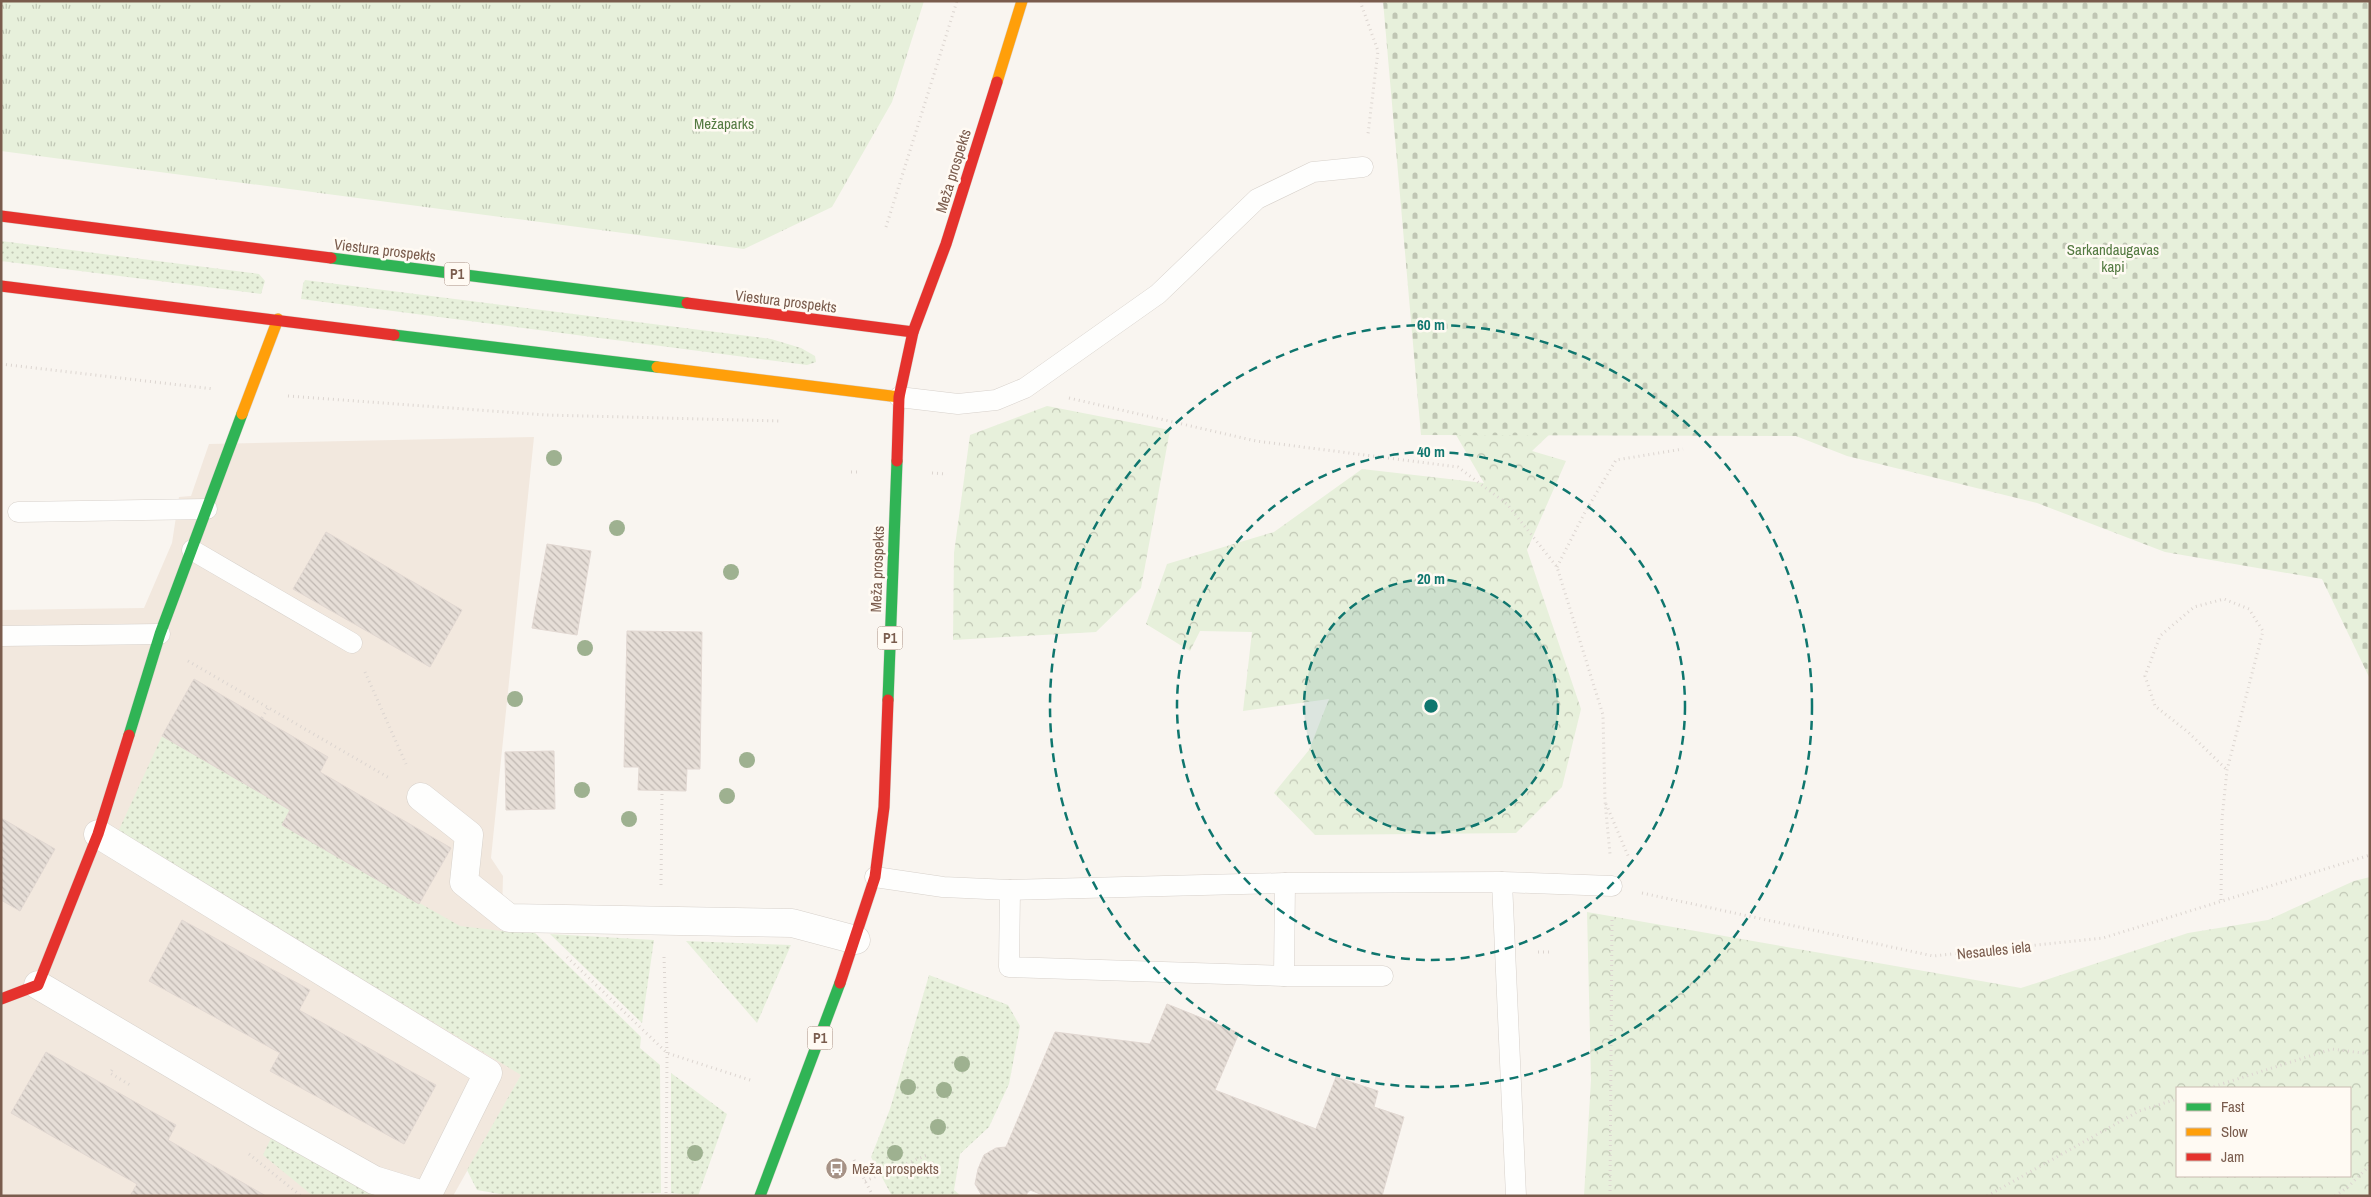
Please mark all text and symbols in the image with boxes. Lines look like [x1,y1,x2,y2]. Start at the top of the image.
park label: Mežaparks [694,113,754,134]
street label: Meža prospekts [930,126,976,216]
street label: Viestura prospekts [333,233,437,267]
park label: Sarkandaugavas kapi [2067,239,2159,277]
road number: P1 [444,262,470,286]
street label: Viestura prospekts [734,284,838,318]
text: 60 m [1417,314,1445,335]
text: 40 m [1417,441,1445,462]
street label: Meža prospekts [865,525,889,613]
text: 20 m [1417,568,1445,589]
road number: P1 [878,626,902,650]
centre of rings [1422,697,1440,715]
street label: Nesaules iela [1956,936,2032,964]
road number: P1 [808,1026,832,1050]
legend [2176,1087,2351,1177]
text: Fast [2221,1096,2245,1117]
text: Slow [2221,1121,2248,1142]
text: Jam [2221,1146,2244,1167]
bus stop icon: Meža prospekts [824,1156,848,1180]
place label: Meža prospekts [852,1158,939,1179]

